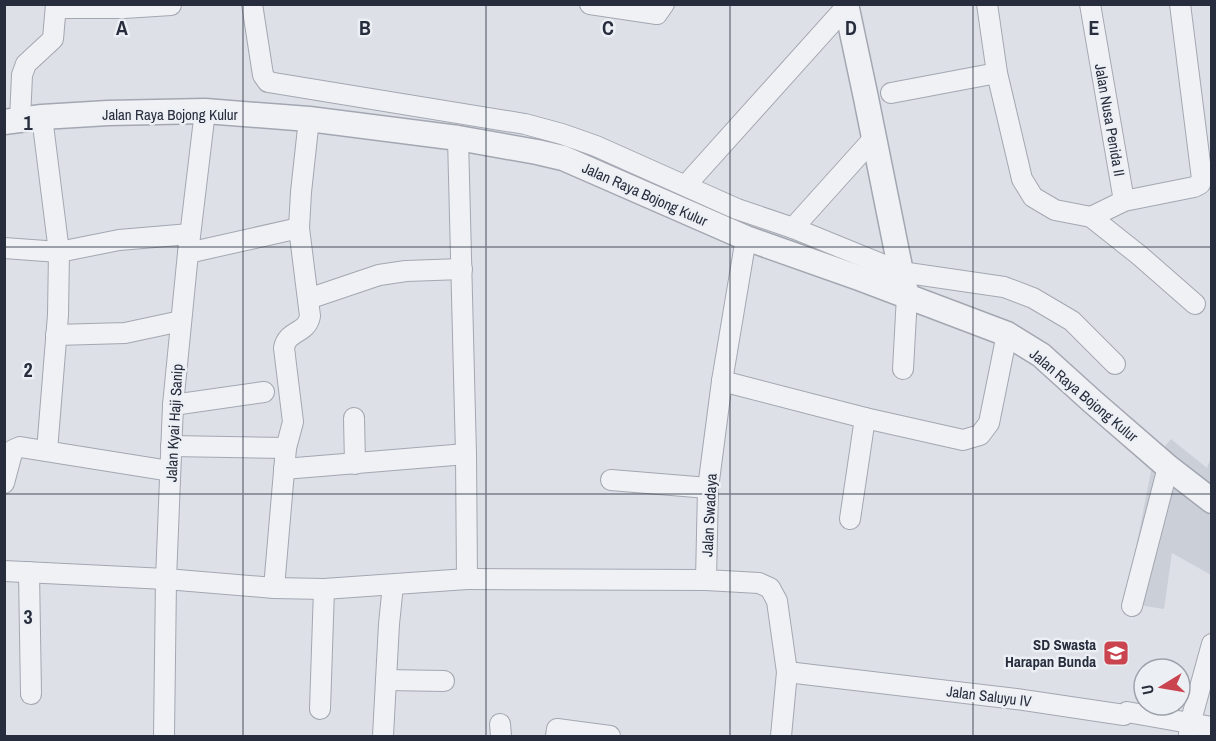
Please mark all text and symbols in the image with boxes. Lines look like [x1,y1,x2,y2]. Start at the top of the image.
text: A [116,14,128,41]
text: B [359,14,371,41]
text: C [602,14,614,41]
text: D [845,14,857,41]
text: E [1089,14,1100,41]
street label: Jalan Nusa Penida II [1090,62,1130,178]
street label: Jalan Raya Bojong Kulur [102,104,238,125]
text: 1 [23,109,33,136]
street label: Jalan Raya Bojong Kulur [579,157,711,231]
street label: Jalan Raya Bojong Kulur [1025,343,1143,447]
text: 2 [23,356,33,383]
street label: Jalan Kyai Haji Sanip [160,363,188,483]
street label: Jalan Swadaya [696,473,722,557]
text: 3 [23,603,33,630]
place label: SD Swasta Harapan Bunda [1005,634,1096,672]
school or university icon: SD Swasta Harapan Bunda [1101,638,1131,668]
north arrow [1132,657,1192,717]
street label: Jalan Saluyu IV [945,680,1033,712]
text: U [1136,683,1159,697]

